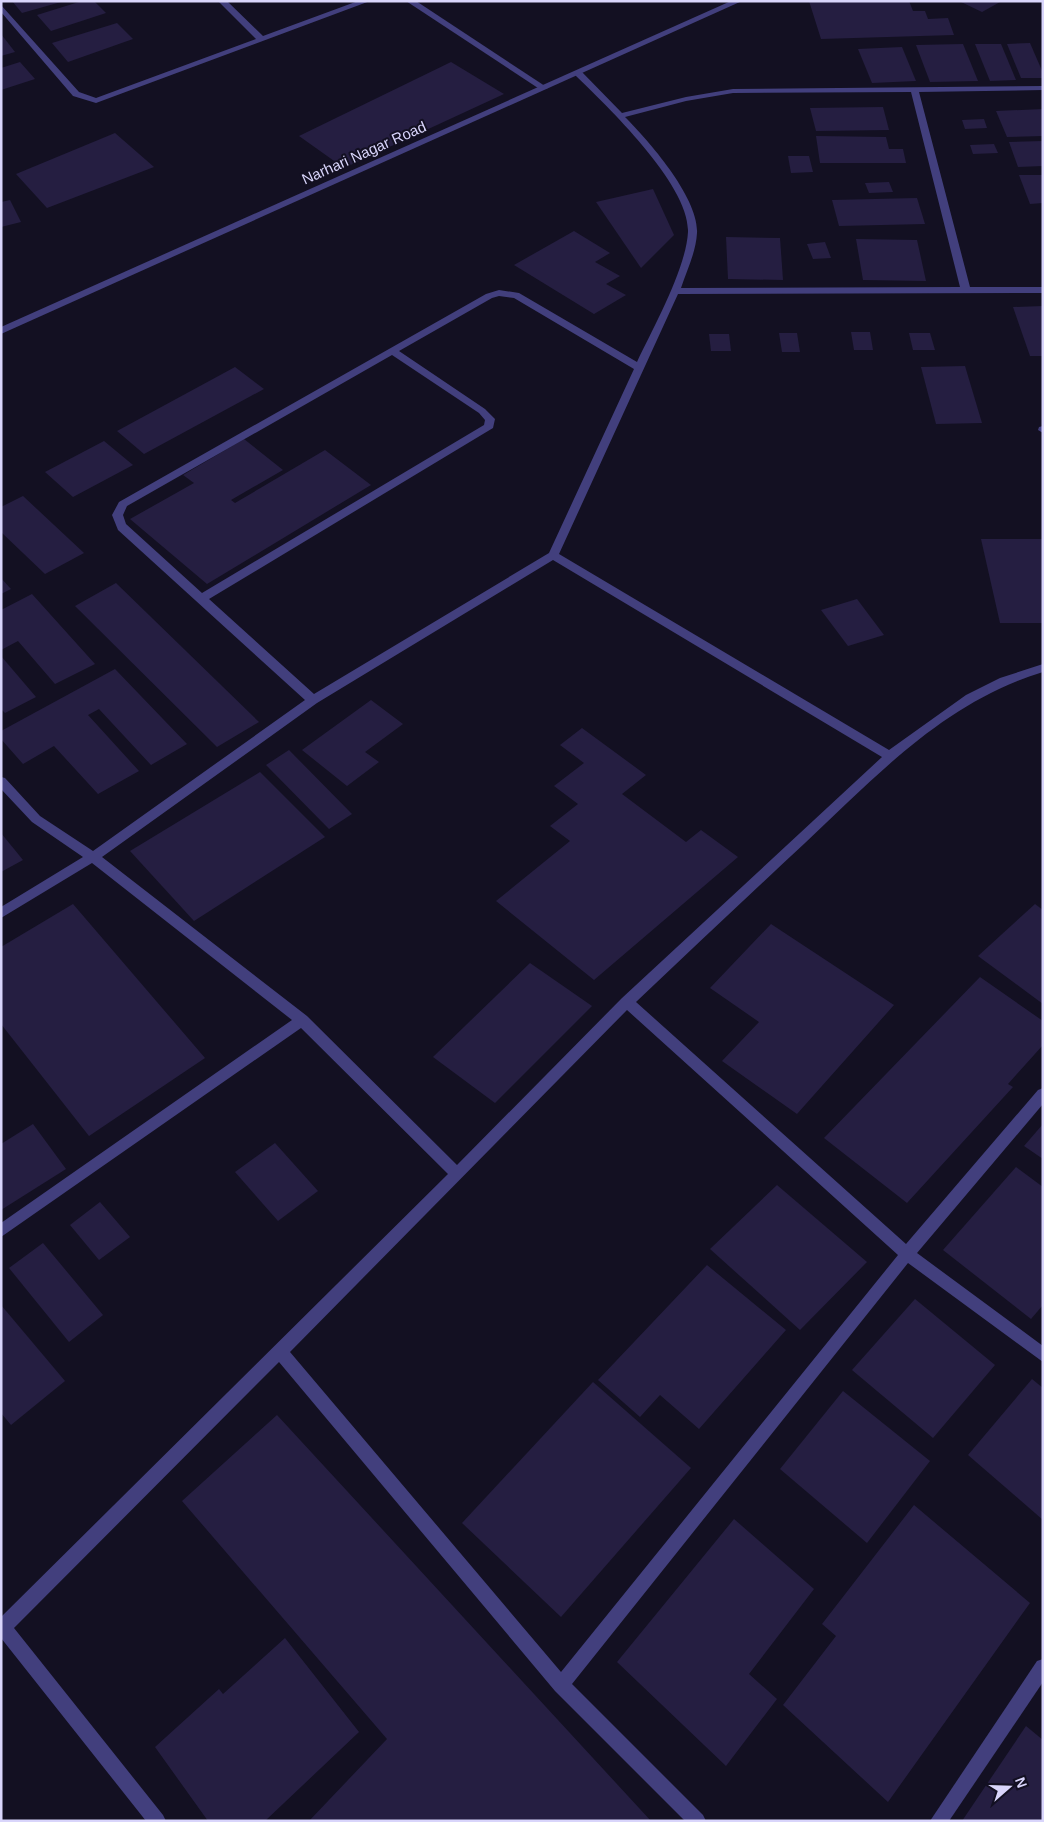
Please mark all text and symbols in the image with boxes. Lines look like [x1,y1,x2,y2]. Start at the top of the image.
street label: Narhari Nagar Road [299,117,429,188]
north arrow [984,1762,1034,1812]
text: N [1012,1775,1030,1790]

